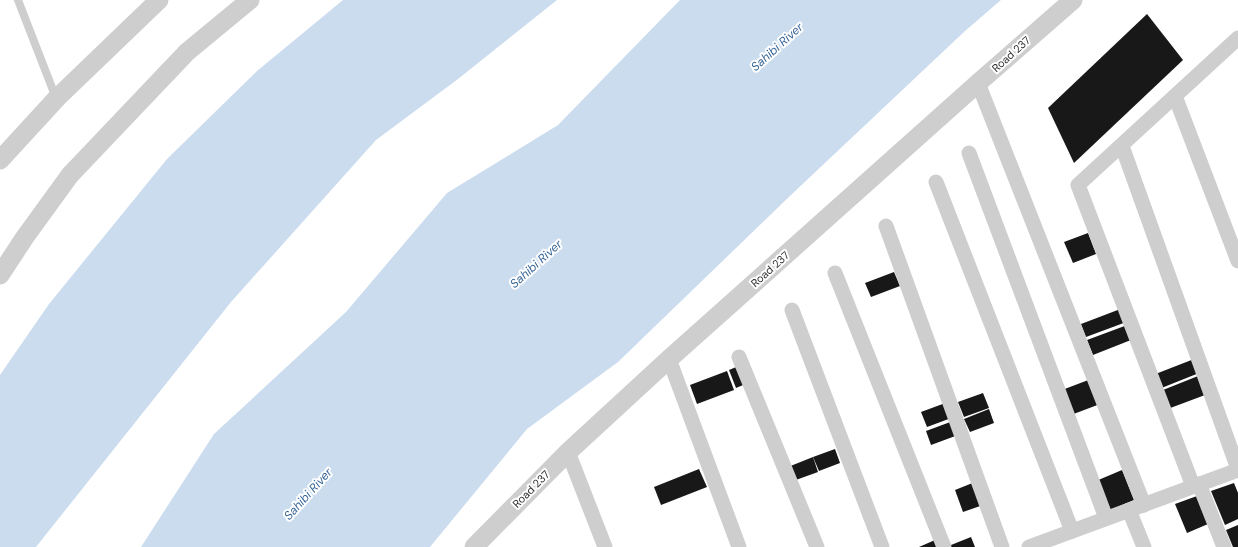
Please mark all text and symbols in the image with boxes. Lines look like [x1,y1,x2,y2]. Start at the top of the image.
water label: Sahibi River [748,19,807,75]
street label: Road 237 [989,33,1033,75]
water label: Sahibi River [507,236,566,292]
street label: Road 237 [748,248,792,290]
water label: Sahibi River [280,464,336,523]
street label: Road 237 [509,467,553,511]

